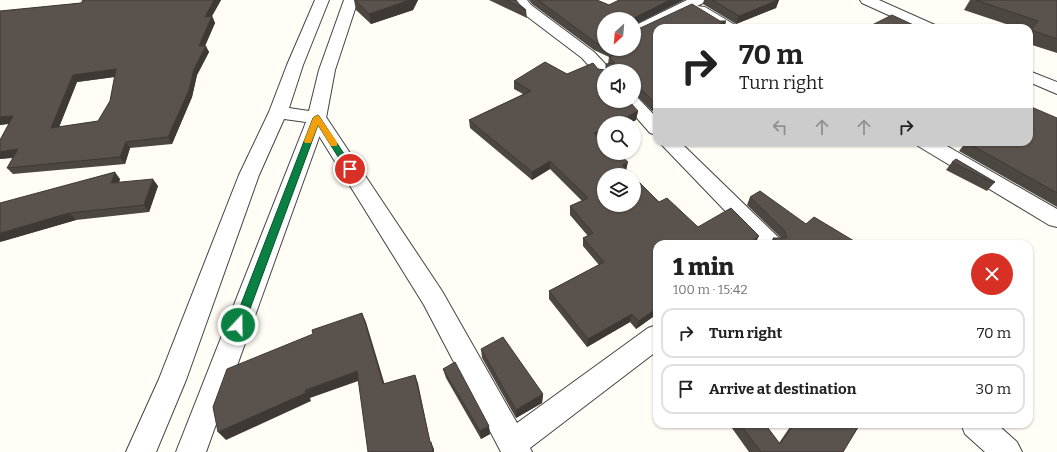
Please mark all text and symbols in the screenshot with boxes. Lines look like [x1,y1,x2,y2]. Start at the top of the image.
north arrow [597,12,641,56]
map controls [597,12,641,212]
text: 70 m [739,38,803,71]
icon: right [673,40,725,92]
button: sound [597,64,641,108]
text: Turn right [739,72,824,94]
button: search [597,116,641,160]
icon: left [769,116,791,138]
icon: ahead [811,116,833,138]
icon: ahead [853,116,875,138]
icon: right [895,116,917,138]
pin [333,152,367,186]
icon: arrive [339,158,361,180]
button: layers [597,168,641,212]
text: 1 min [673,253,734,281]
button: close [971,253,1013,295]
text: 100 m · 15:42 [673,282,748,297]
position arrow [217,304,259,346]
icon: right [675,322,697,344]
text: Turn right [709,324,782,342]
text: 70 m [977,324,1011,342]
icon: arrive [675,378,697,400]
text: Arrive at destination [709,380,856,398]
text: 30 m [976,380,1011,398]

